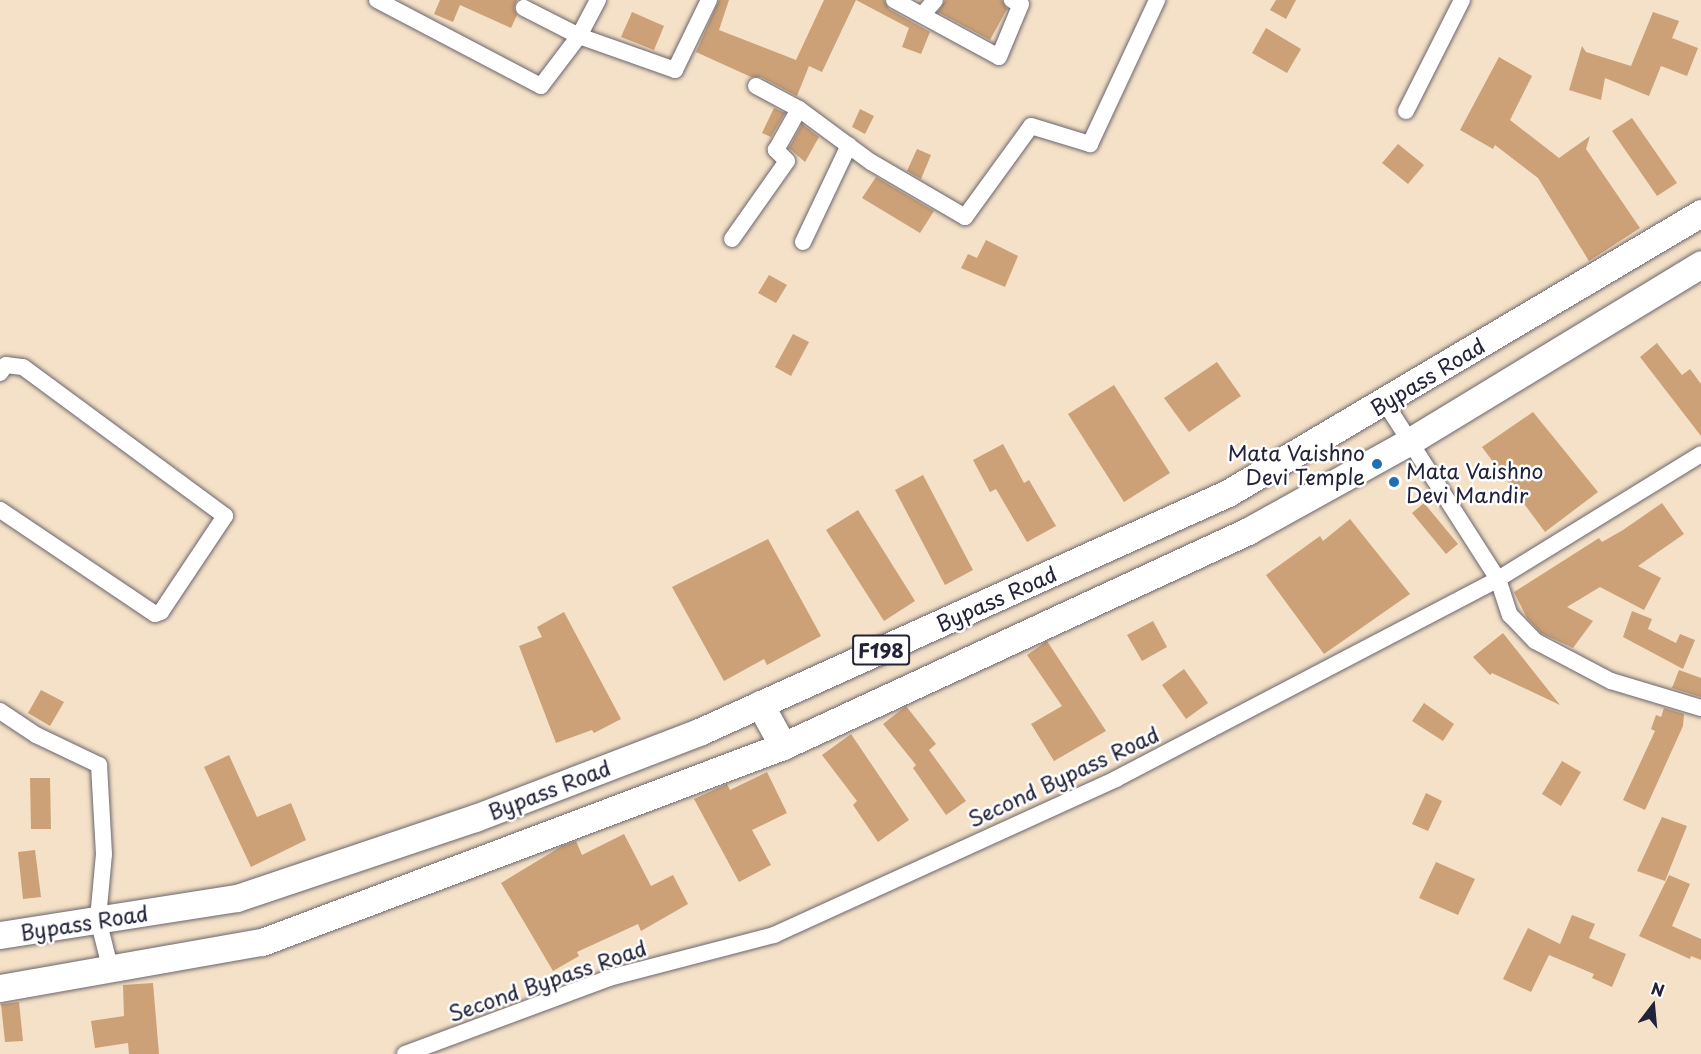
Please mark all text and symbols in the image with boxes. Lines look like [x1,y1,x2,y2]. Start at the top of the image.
street label: Bypass Road [1365,332,1489,420]
place label: Mata Vaishno Devi Temple [1226,439,1365,489]
marker: Mata Vaishno Devi Temple [1370,457,1384,471]
place label: Mata Vaishno Devi Mandir [1406,457,1545,507]
marker: Mata Vaishno Devi Mandir [1387,475,1401,489]
street label: Bypass Road [932,560,1060,636]
road number: F198 [851,633,911,667]
street label: Second Bypass Road [963,721,1163,831]
street label: Bypass Road [484,754,614,824]
street label: Bypass Road [18,899,150,945]
street label: Second Bypass Road [444,934,650,1026]
text: N [1649,975,1667,1002]
north arrow [1623,976,1683,1036]

